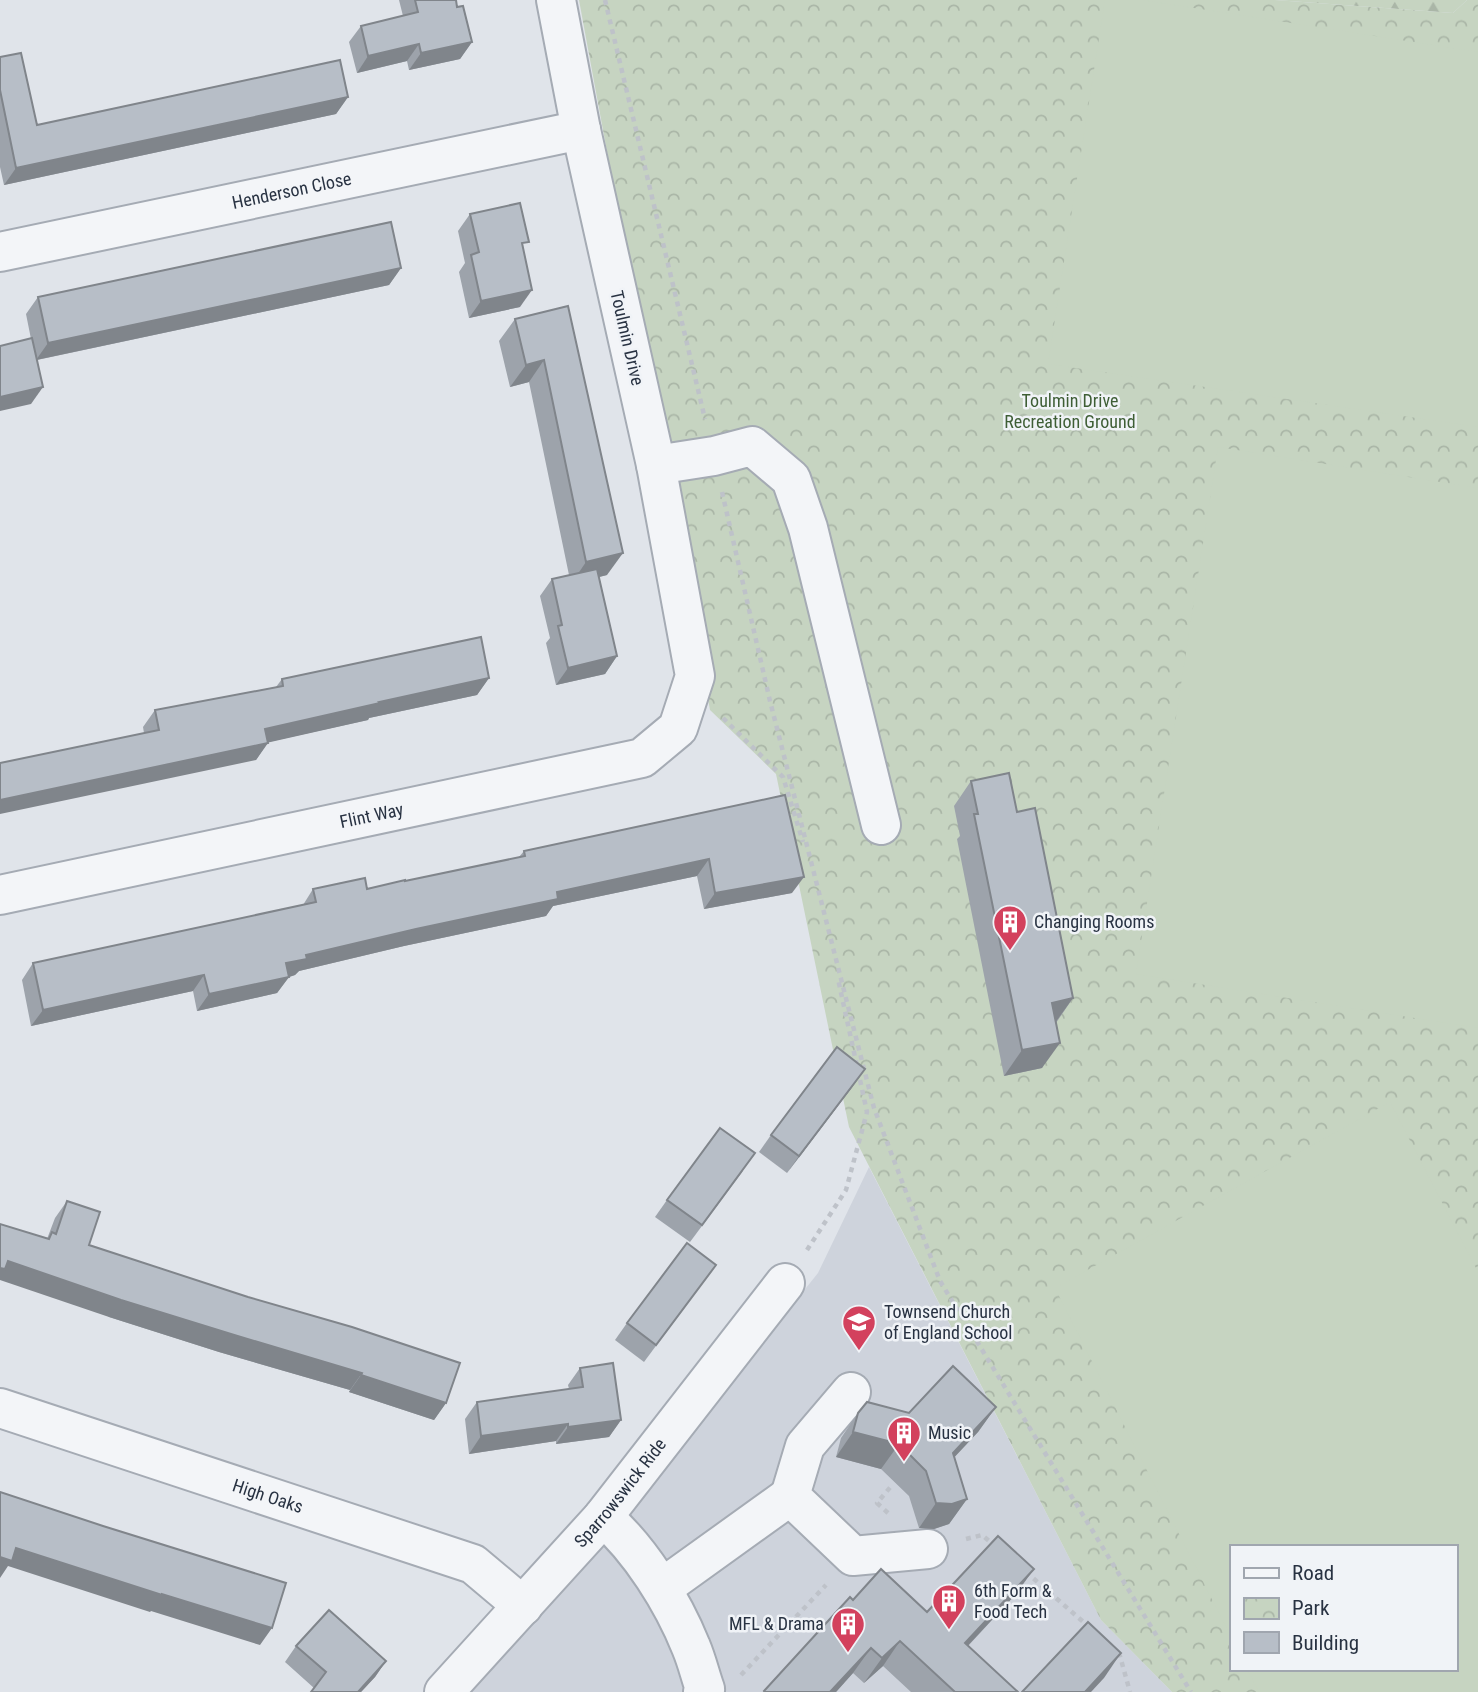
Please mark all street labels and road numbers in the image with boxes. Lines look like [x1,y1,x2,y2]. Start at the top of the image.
street label: Henderson Close [230,168,353,213]
street label: Toulmin Drive [606,288,649,387]
street label: Flint Way [338,798,406,832]
street label: Sparrowswick Ride [570,1434,670,1551]
street label: High Oaks [230,1474,306,1517]

